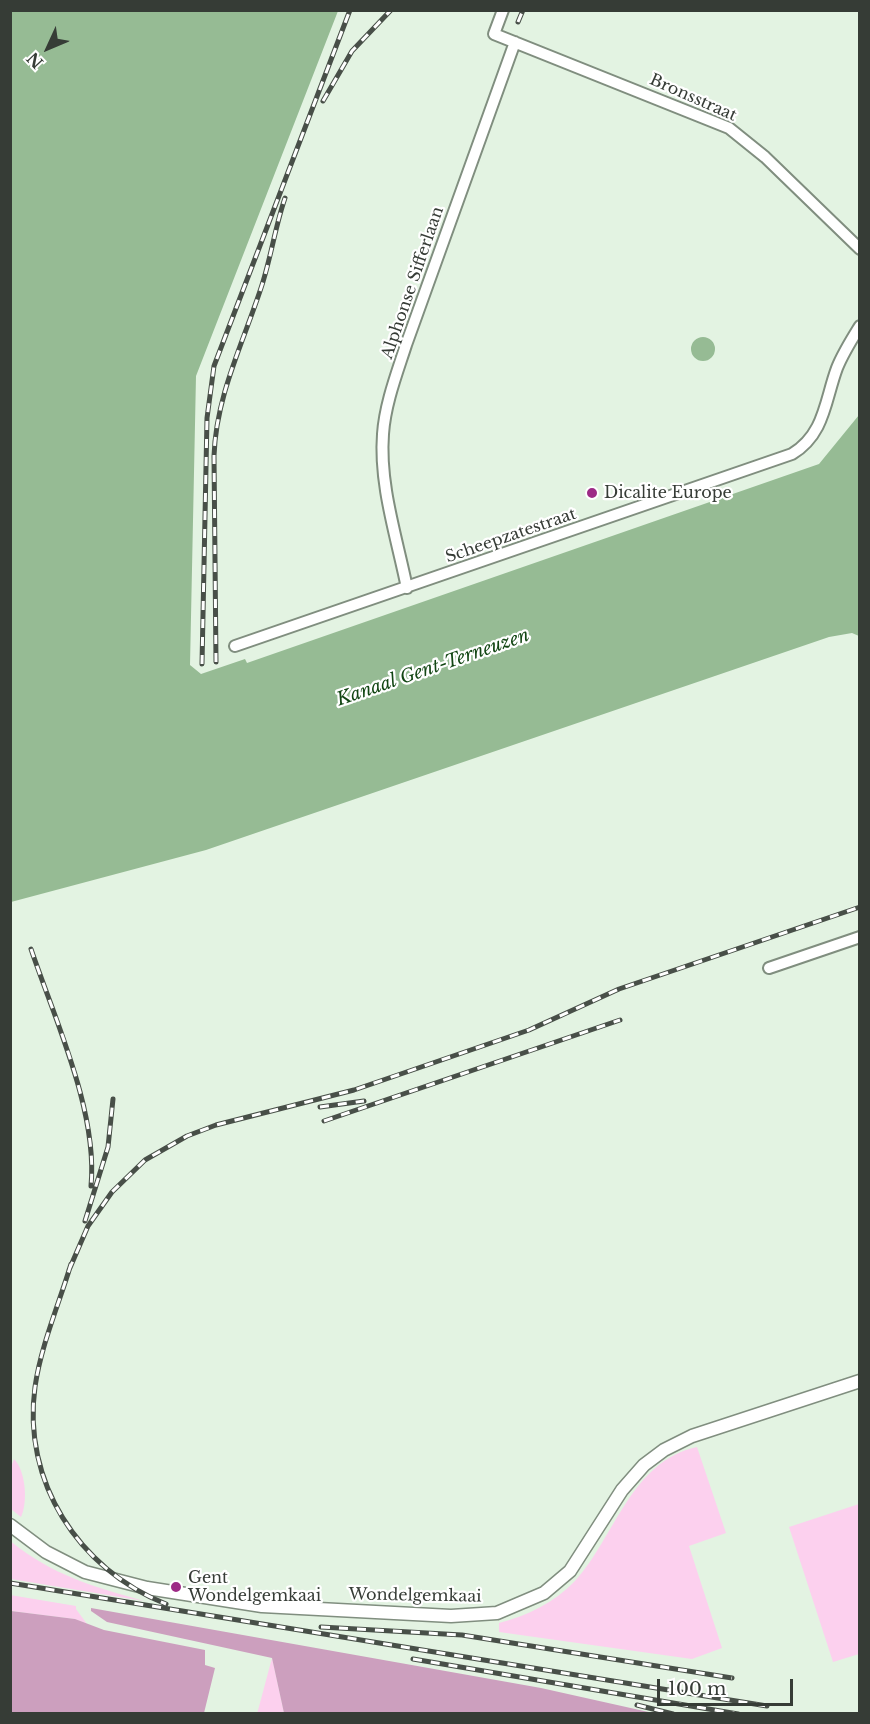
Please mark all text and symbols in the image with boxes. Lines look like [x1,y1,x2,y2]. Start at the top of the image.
north arrow [18,18,78,78]
text: N [23,48,47,73]
street label: Bronsstraat [647,70,739,126]
street label: Alphonse Sifferlaan [378,204,448,362]
place label: Dicalite Europe [604,483,732,503]
marker: Dicalite Europe [585,486,599,500]
street label: Scheepzatestraat [443,505,579,567]
water label: Kanaal Gent-Terneuzen [334,625,532,711]
place label: Gent Wondelgemkaai [188,1568,321,1606]
marker: Gent Wondelgemkaai [169,1580,183,1594]
street label: Wondelgemkaai [348,1585,482,1607]
scale bar [660,1667,796,1705]
text: 100 m [668,1678,726,1700]

